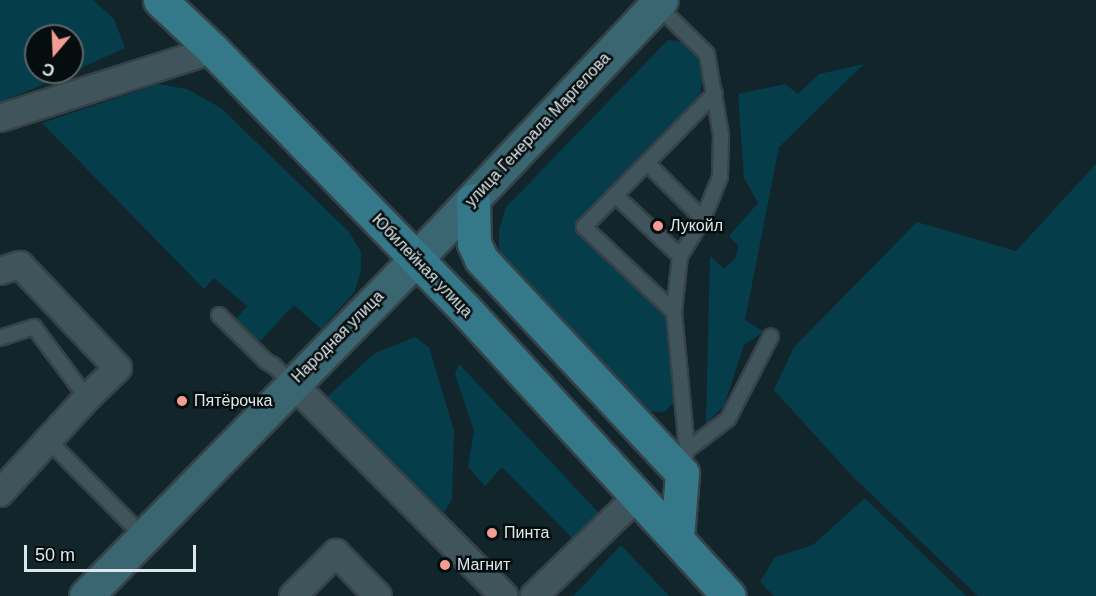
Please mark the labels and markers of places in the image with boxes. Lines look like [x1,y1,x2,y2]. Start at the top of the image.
place label: Лукойл [670,216,723,236]
marker: Лукойл [651,219,665,233]
place label: Пятёрочка [194,391,272,411]
marker: Пятёрочка [175,394,189,408]
place label: Пинта [504,523,549,543]
marker: Пинта [485,526,499,540]
place label: Магнит [457,555,510,575]
marker: Магнит [438,558,452,572]

